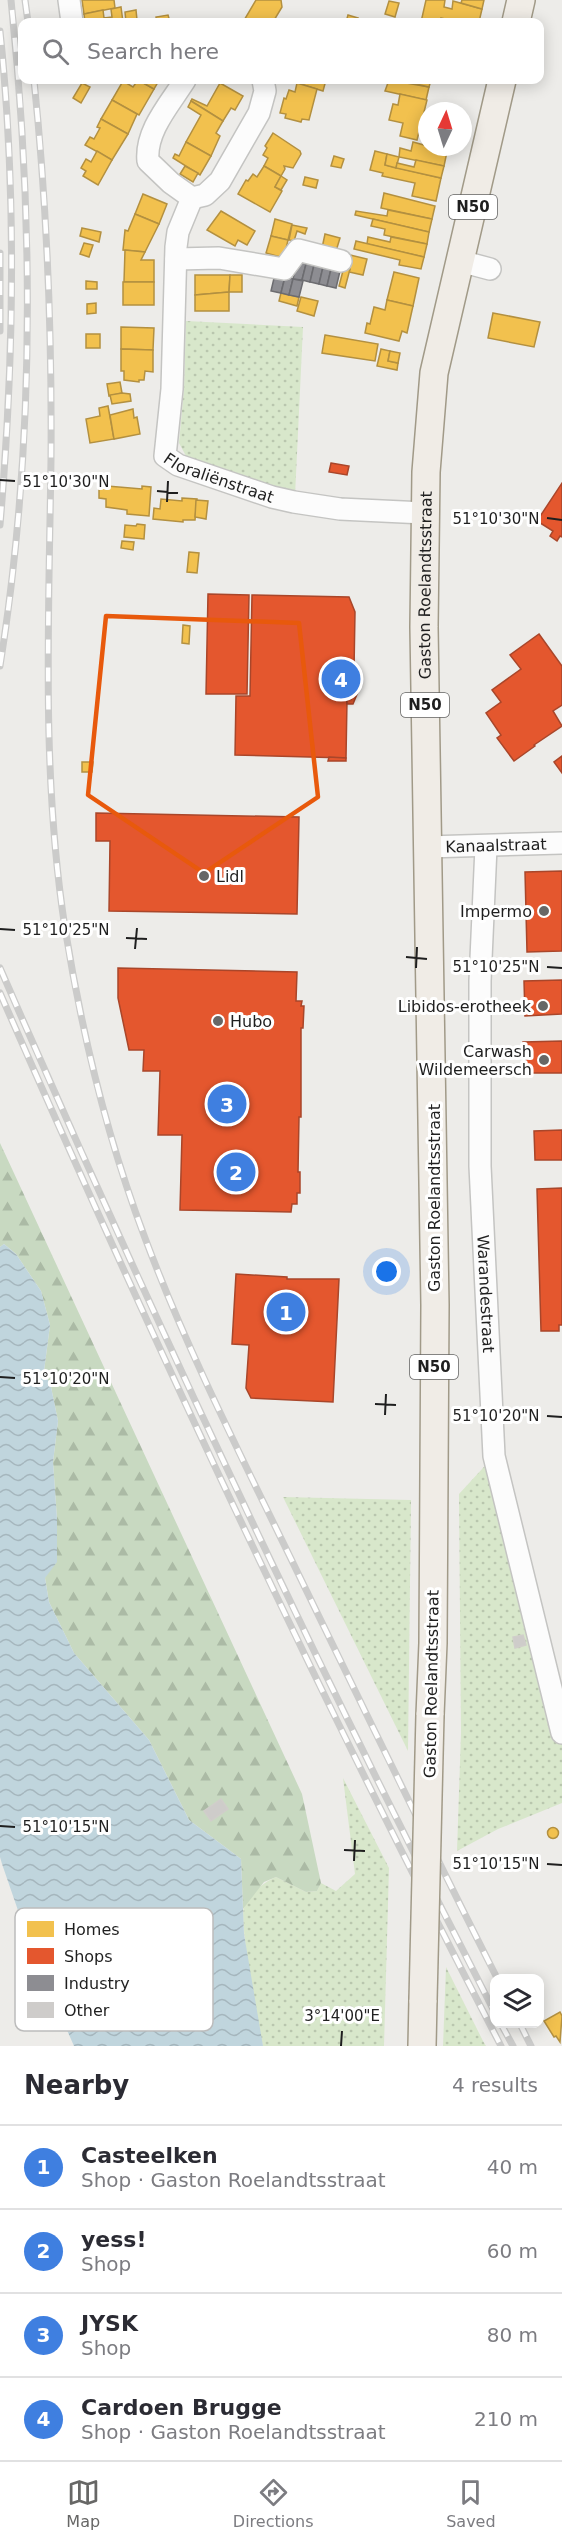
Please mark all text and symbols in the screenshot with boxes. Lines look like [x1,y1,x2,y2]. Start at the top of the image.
search box [18,18,544,84]
icon: search [39,35,72,68]
text: Search here [87,39,219,64]
north arrow [418,102,472,156]
road number: N50 [449,195,497,219]
street label: Floraliënstraat [160,449,276,507]
text: 51°10'30"N [22,473,110,491]
street label: Gaston Roelandtsstraat [415,491,436,679]
text: 51°10'30"N [452,510,540,528]
pin: 4 [322,656,360,702]
road number: N50 [401,693,449,717]
street label: Kanaalstraat [445,834,547,856]
place label: Lidl [216,867,244,886]
marker: Lidl [197,869,211,883]
place label: Impermo [460,902,532,921]
marker: Impermo [537,904,551,918]
text: 51°10'25"N [22,921,110,939]
text: 51°10'25"N [452,958,540,976]
place label: Libidos-erotheek [398,997,532,1016]
marker: Libidos-erotheek [536,999,550,1013]
place label: Hubo [230,1012,272,1031]
marker: Hubo [211,1014,225,1028]
place label: Carwash Wildemeersch [419,1042,532,1079]
marker: Carwash Wildemeersch [537,1053,551,1067]
pin: 3 [208,1082,246,1126]
street label: Gaston Roelandtsstraat [425,1104,444,1292]
pin: 2 [216,1150,256,1194]
street label: Warandestraat [473,1234,498,1353]
your location [372,1257,401,1286]
pin: 1 [266,1290,306,1334]
road number: N50 [410,1355,458,1379]
text: 51°10'20"N [22,1370,110,1388]
text: 51°10'20"N [452,1407,540,1425]
street label: Gaston Roelandtsstraat [420,1590,443,1778]
text: 51°10'15"N [22,1818,110,1836]
text: 51°10'15"N [452,1855,540,1873]
legend [15,1908,213,2031]
text: Homes [64,1920,120,1939]
text: Shops [64,1947,113,1966]
text: Industry [64,1974,130,1993]
map controls [490,1974,544,2028]
button: layers [490,1974,544,2028]
text: Other [64,2001,110,2020]
text: 3°14'00"E [304,2007,380,2025]
text: Nearby [24,2070,129,2100]
text: 4 results [452,2073,538,2097]
text: Casteelken [81,2143,218,2168]
text: 1 [37,2155,50,2179]
text: 40 m [487,2155,538,2179]
text: Shop · Gaston Roelandtsstraat [81,2168,385,2192]
text: yess! [81,2227,146,2252]
text: 2 [37,2239,50,2263]
text: 60 m [487,2239,538,2263]
text: Shop [81,2252,131,2276]
text: JYSK [81,2311,138,2336]
text: 3 [37,2323,50,2347]
text: 80 m [487,2323,538,2347]
text: Shop [81,2336,131,2360]
text: Cardoen Brugge [81,2395,282,2420]
text: 4 [37,2407,50,2431]
text: 210 m [474,2407,538,2431]
text: Shop · Gaston Roelandtsstraat [81,2420,385,2444]
tab: Map [66,2476,100,2531]
tab: Directions [233,2476,313,2531]
tab: Saved [446,2476,496,2531]

